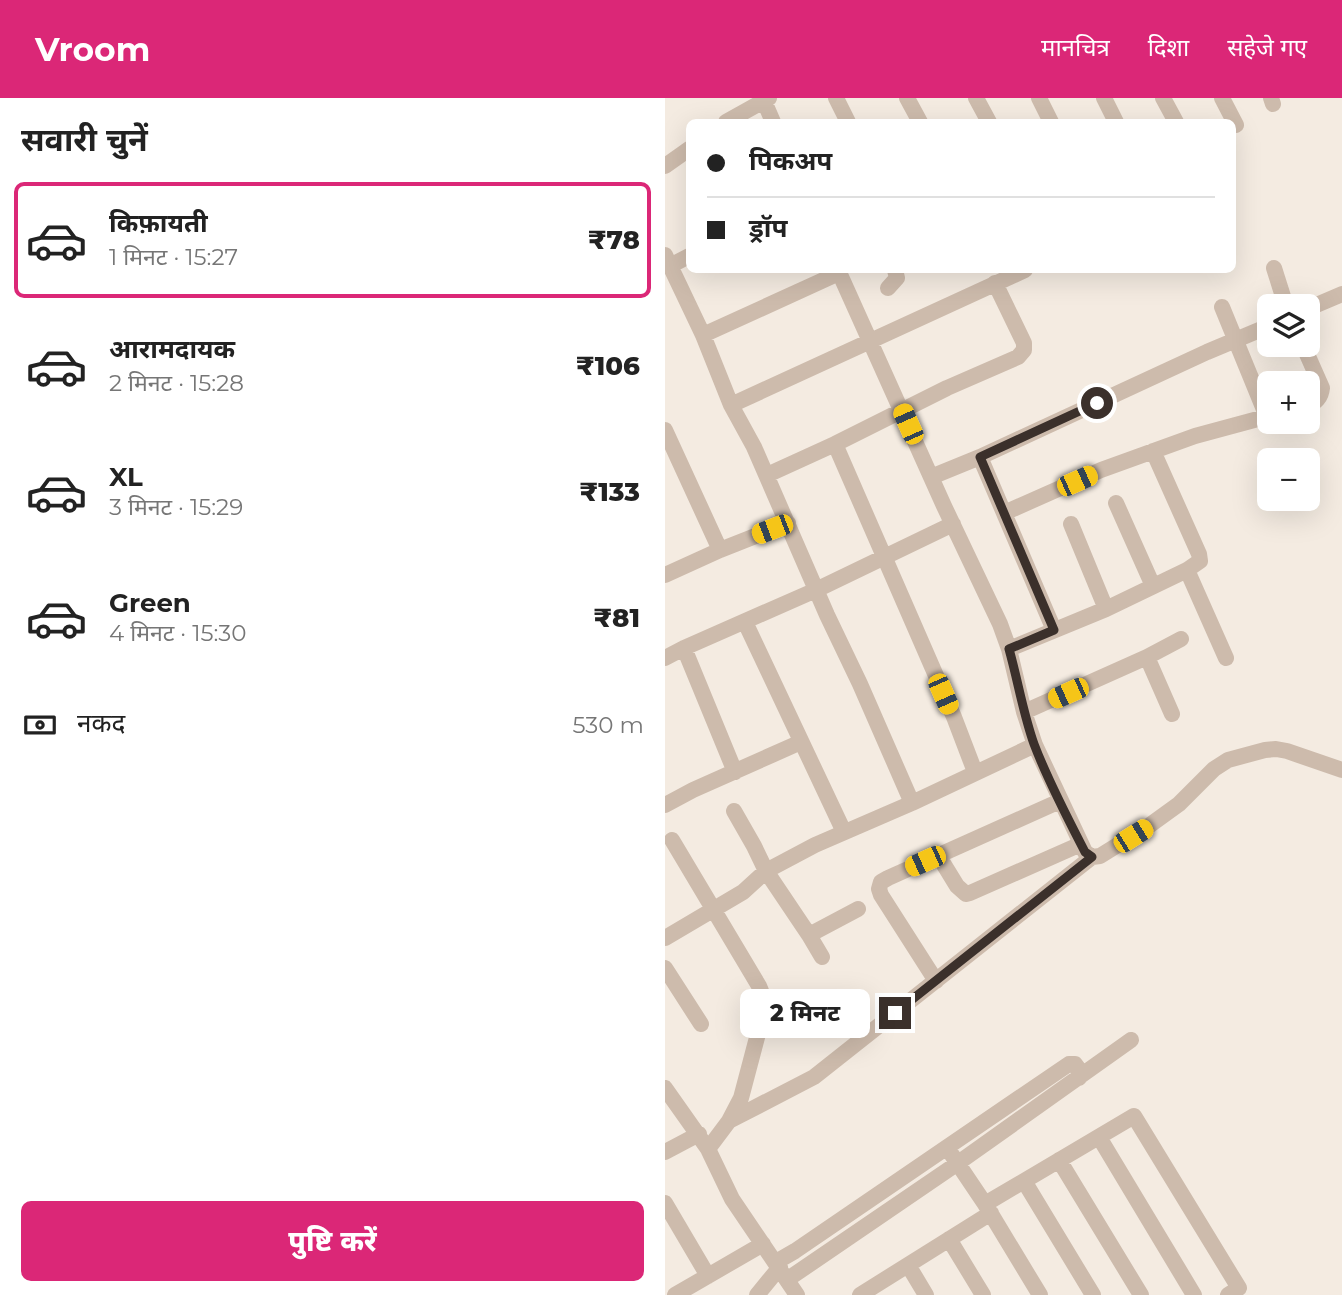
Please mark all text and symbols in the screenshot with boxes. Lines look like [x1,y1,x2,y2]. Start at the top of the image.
text: Vroom [35,29,150,69]
text: मानचित्र [1041,33,1110,62]
text: दिशा [1148,33,1189,62]
text: सहेजे गए [1227,33,1307,62]
text: सवारी चुनें [21,120,148,159]
text: पिकअप [749,145,832,177]
text: किफ़ायती [109,207,208,239]
icon: car [25,209,88,272]
text: ड्रॉप [749,212,787,244]
text: ₹78 [588,224,640,256]
text: 1 मिनट · 15:27 [109,243,238,271]
map controls [1257,294,1320,511]
button: layers [1257,294,1320,357]
text: आरामदायक [109,333,235,365]
icon: car [25,335,88,398]
text: ₹106 [576,350,640,382]
text: 2 मिनट · 15:28 [109,369,244,397]
button: + [1257,371,1320,434]
route start [1081,387,1113,419]
car [890,401,927,447]
button: − [1257,448,1320,511]
icon: car [25,461,88,524]
text: XL [109,461,143,493]
car [1054,463,1101,499]
text: ₹133 [579,476,640,508]
text: 3 मिनट · 15:29 [109,493,243,521]
car [749,512,796,546]
icon: car [25,587,88,650]
text: Green [109,587,191,619]
text: ₹81 [593,602,640,634]
text: 4 मिनट · 15:30 [109,619,247,647]
car [925,671,962,717]
car [1045,675,1092,711]
icon: cash [21,706,59,744]
text: नकद [77,707,125,739]
text: 530 m [572,711,644,739]
car [1110,816,1157,856]
car [902,843,949,879]
callout: 2 मिनट [741,988,870,1038]
route end [879,997,911,1029]
text: 2 मिनट [770,999,840,1027]
button: पुष्टि करें [21,1201,644,1281]

